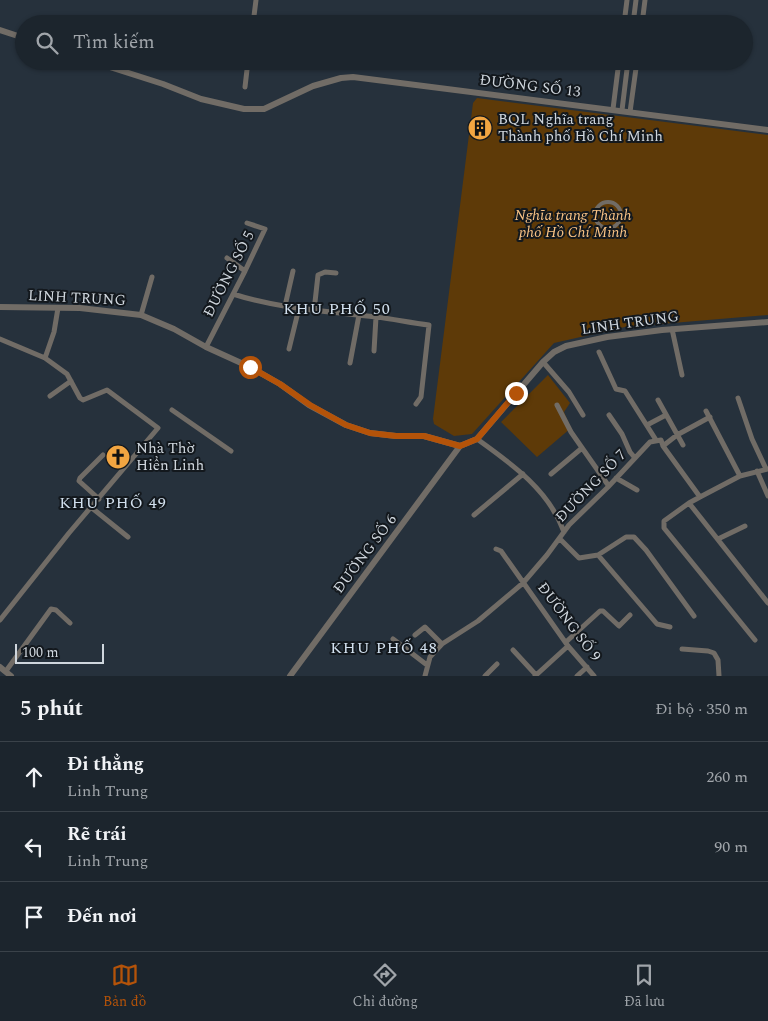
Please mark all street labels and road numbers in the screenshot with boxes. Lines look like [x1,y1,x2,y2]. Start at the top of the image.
street label: ĐƯỜNG SỐ 13 [478,68,582,104]
street label: ĐƯỜNG SỐ 5 [197,227,261,321]
street label: LINH TRUNG [27,284,127,312]
street label: LINH TRUNG [580,305,680,341]
street label: ĐƯỜNG SỐ 7 [550,444,632,528]
street label: ĐƯỜNG SỐ 6 [327,509,403,599]
street label: ĐƯỜNG SỐ 9 [531,577,607,667]

